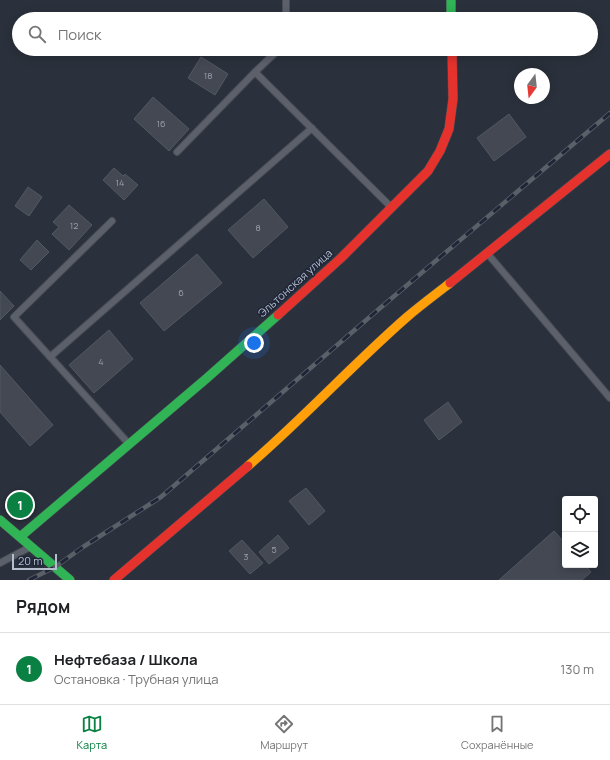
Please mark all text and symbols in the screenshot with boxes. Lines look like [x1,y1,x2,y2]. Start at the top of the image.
search box [12,12,598,56]
icon: search [26,23,48,45]
text: Поиск [58,24,102,45]
north arrow [514,68,550,104]
house number: 18 [204,69,212,82]
house number: 16 [156,117,166,130]
house number: 14 [116,176,124,189]
house number: 12 [70,219,78,232]
house number: 8 [255,221,261,234]
street label: Эльтонская улица [254,245,335,320]
house number: 6 [178,286,184,299]
your location [244,333,264,353]
house number: 4 [98,355,104,368]
pin: 1 [7,490,33,520]
map controls [562,496,598,568]
button: locate [562,496,598,532]
button: layers [562,532,598,568]
house number: 5 [271,543,277,556]
house number: 3 [244,550,249,563]
scale bar [12,552,57,571]
text: 20 m [18,553,43,568]
text: Рядом [16,595,70,618]
text: Нефтебаза / Школа [54,649,198,670]
text: 1 [26,660,32,678]
text: 130 m [560,660,594,678]
text: Остановка · Трубная улица [54,670,219,688]
tab: Карта [77,713,107,752]
tab: Маршрут [260,713,308,752]
tab: Сохранённые [461,713,533,752]

